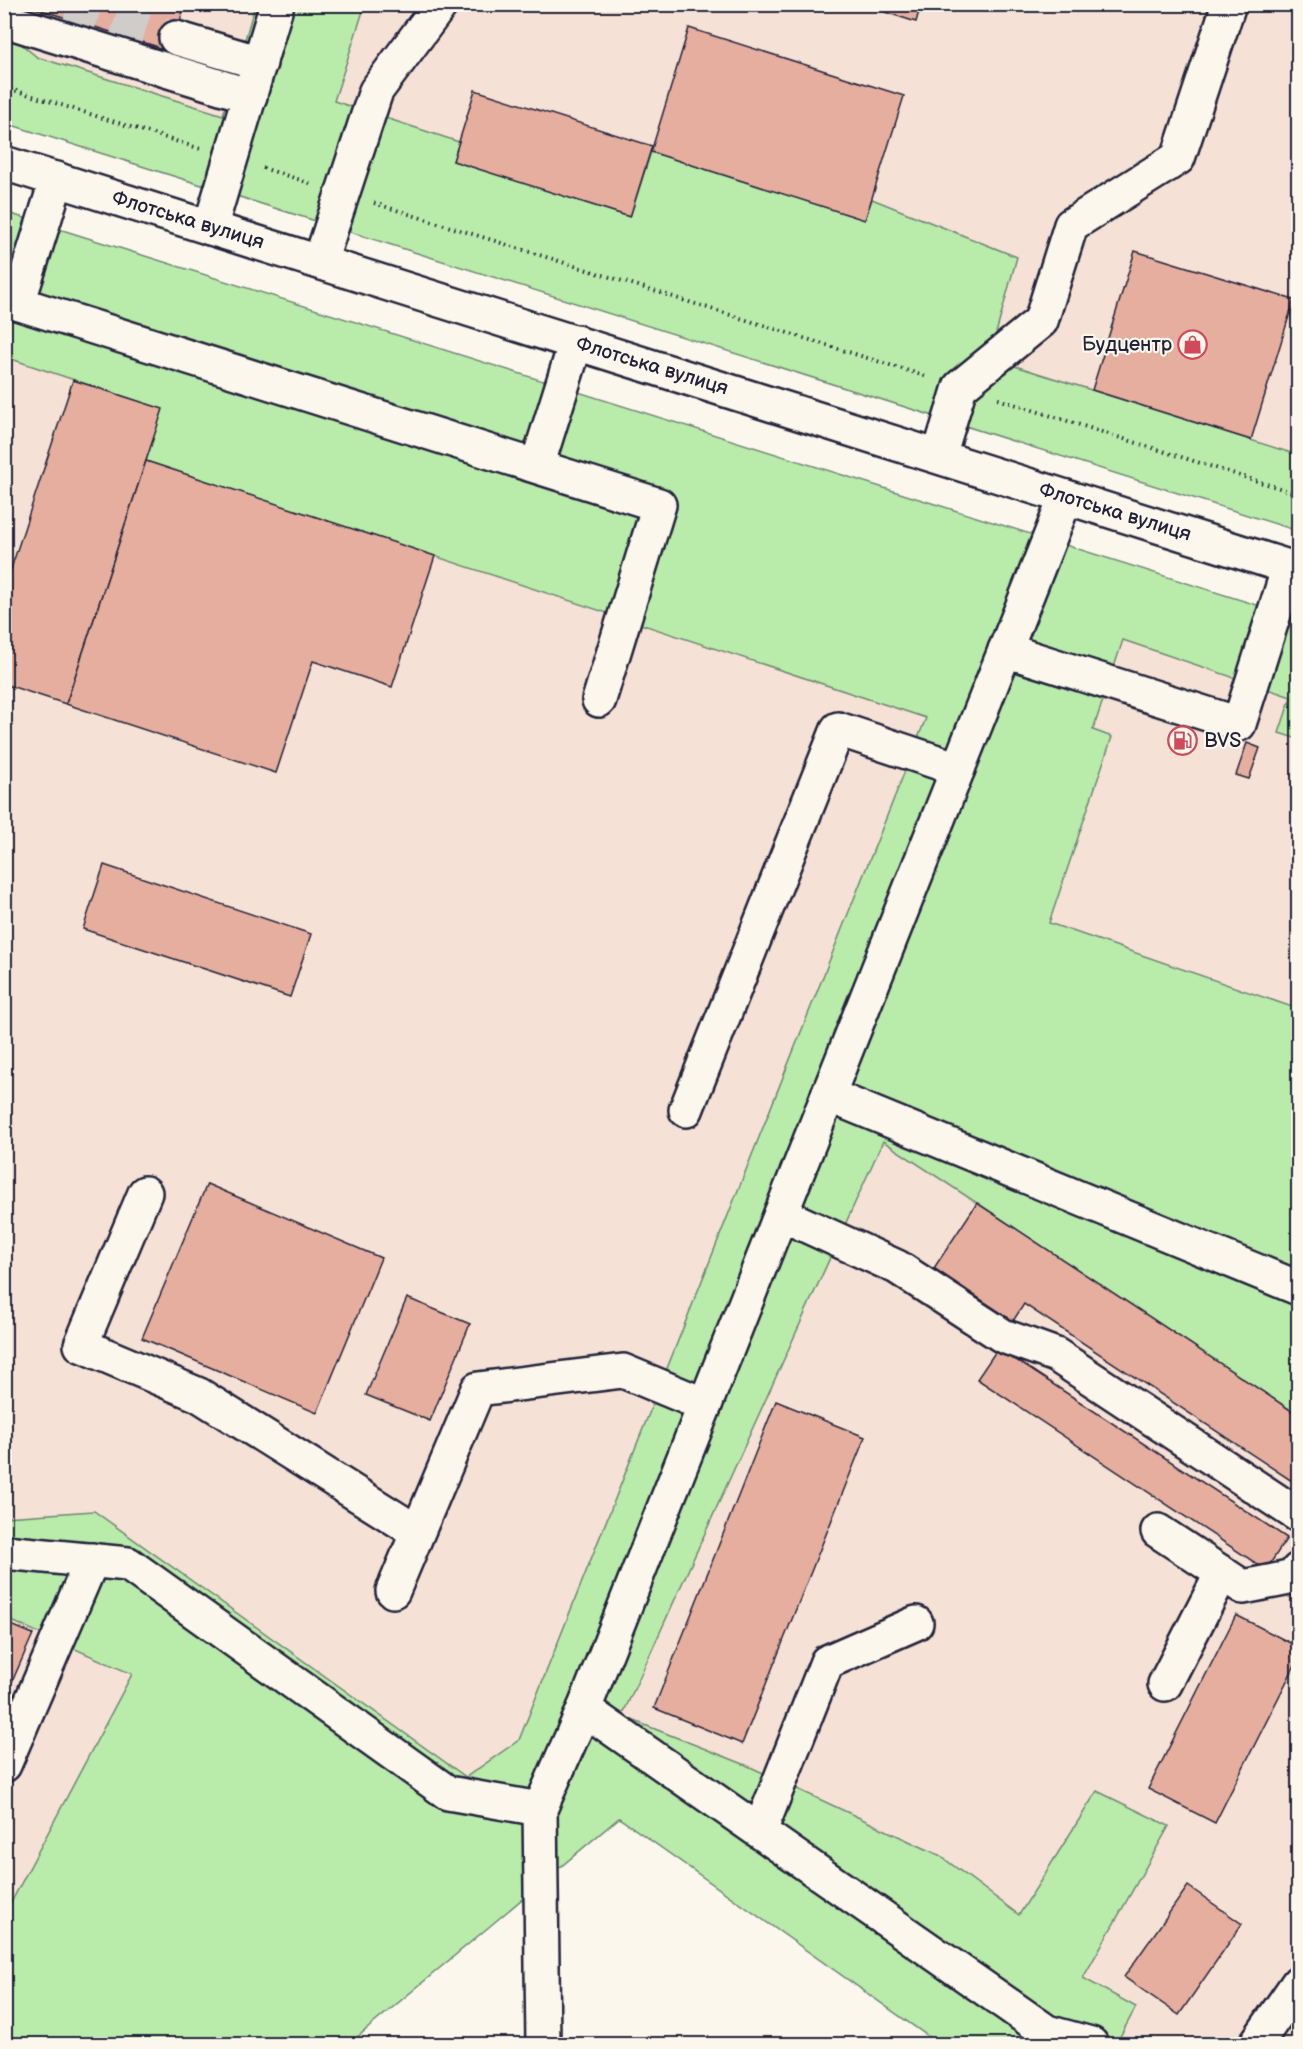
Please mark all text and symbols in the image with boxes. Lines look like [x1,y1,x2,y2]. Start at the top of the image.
street label: Флотська вулиця [109,185,267,255]
shop icon: Будцентр [1177,329,1209,361]
street label: Флотська вулиця [573,331,731,401]
place label: Будцентр [1082,333,1173,357]
street label: Флотська вулиця [1036,477,1194,547]
fuel station icon: BVS [1167,725,1199,757]
place label: BVS [1204,729,1241,753]

